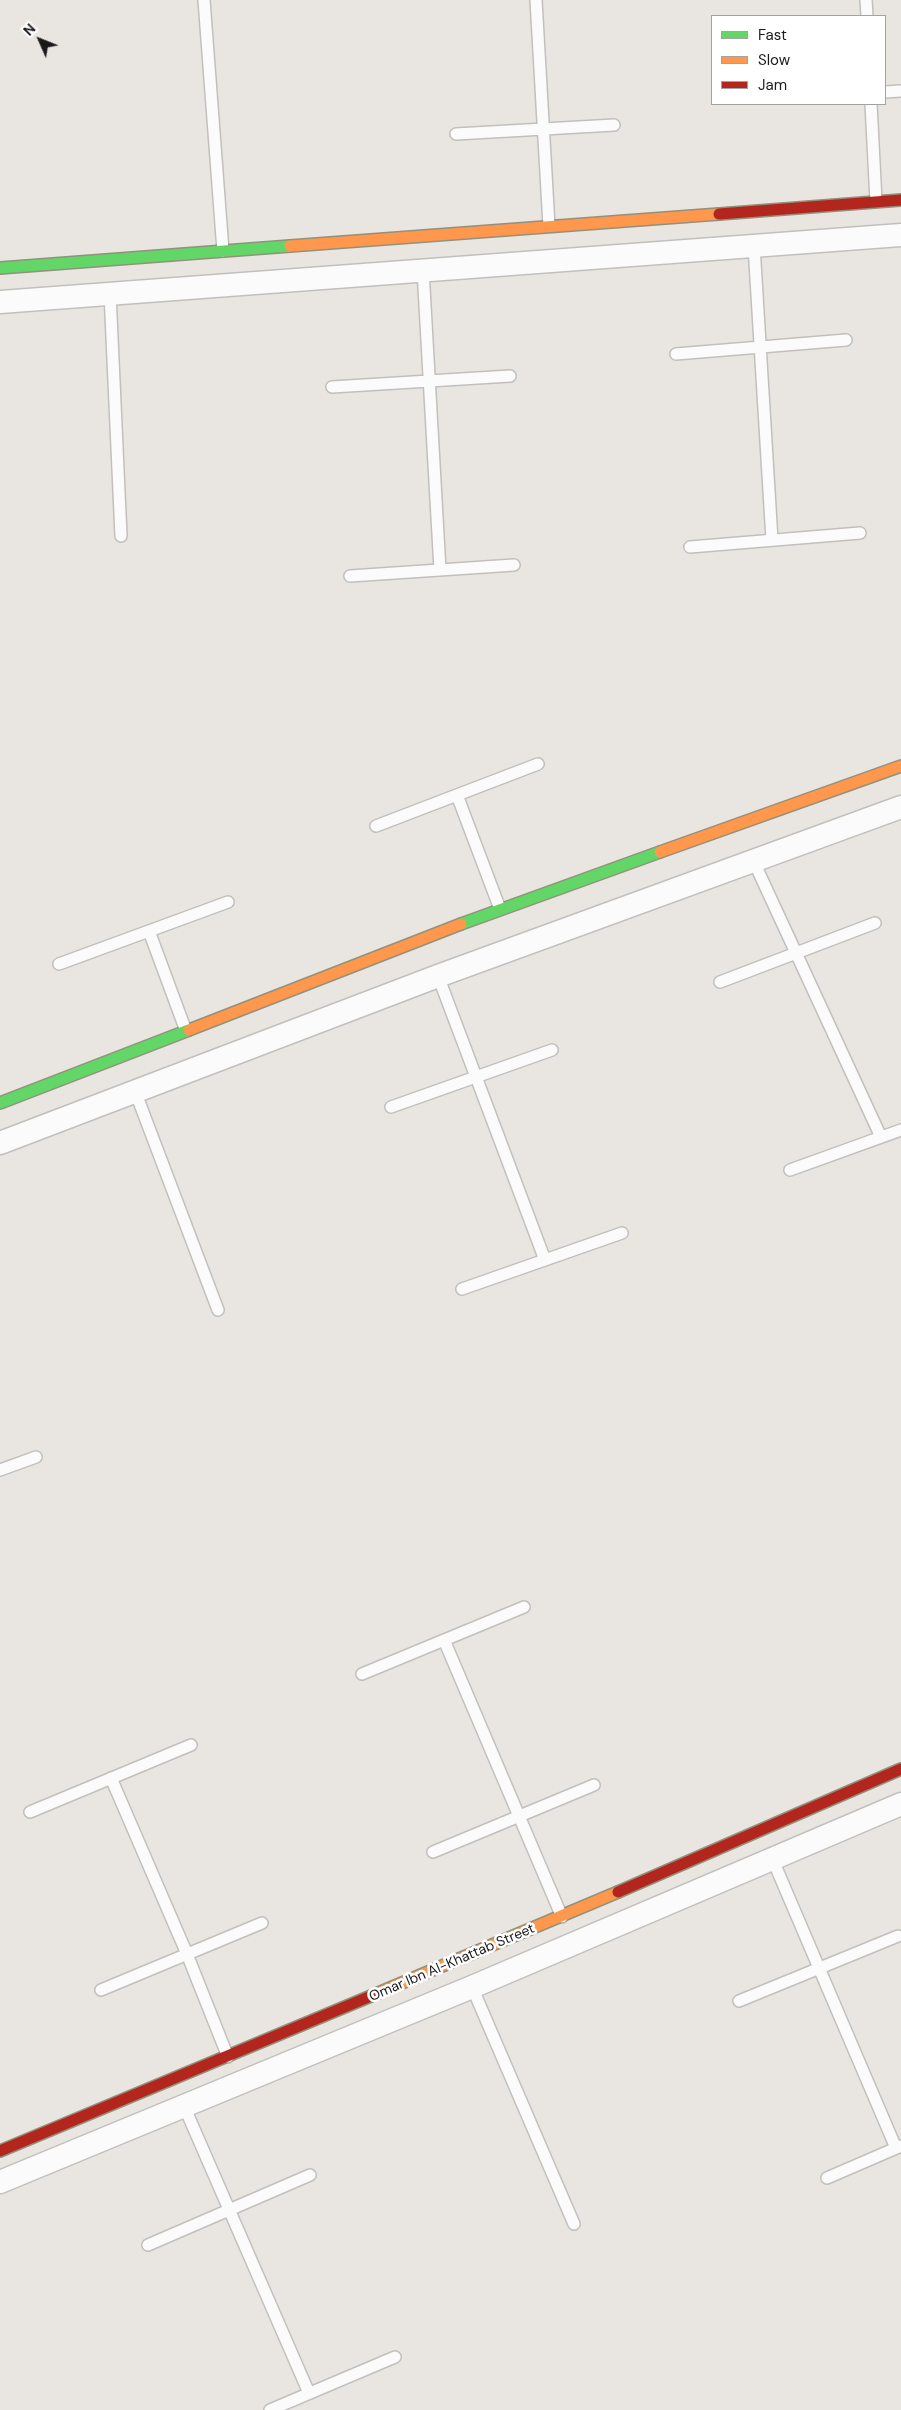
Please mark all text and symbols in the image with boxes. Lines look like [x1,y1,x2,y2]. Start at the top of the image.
north arrow [15,15,65,65]
legend [711,15,886,105]
text: N [19,20,39,40]
text: Fast [758,25,787,45]
text: Slow [758,50,790,70]
text: Jam [758,75,787,95]
street label: Omar Ibn Al-Khattab Street [367,1920,537,2006]

